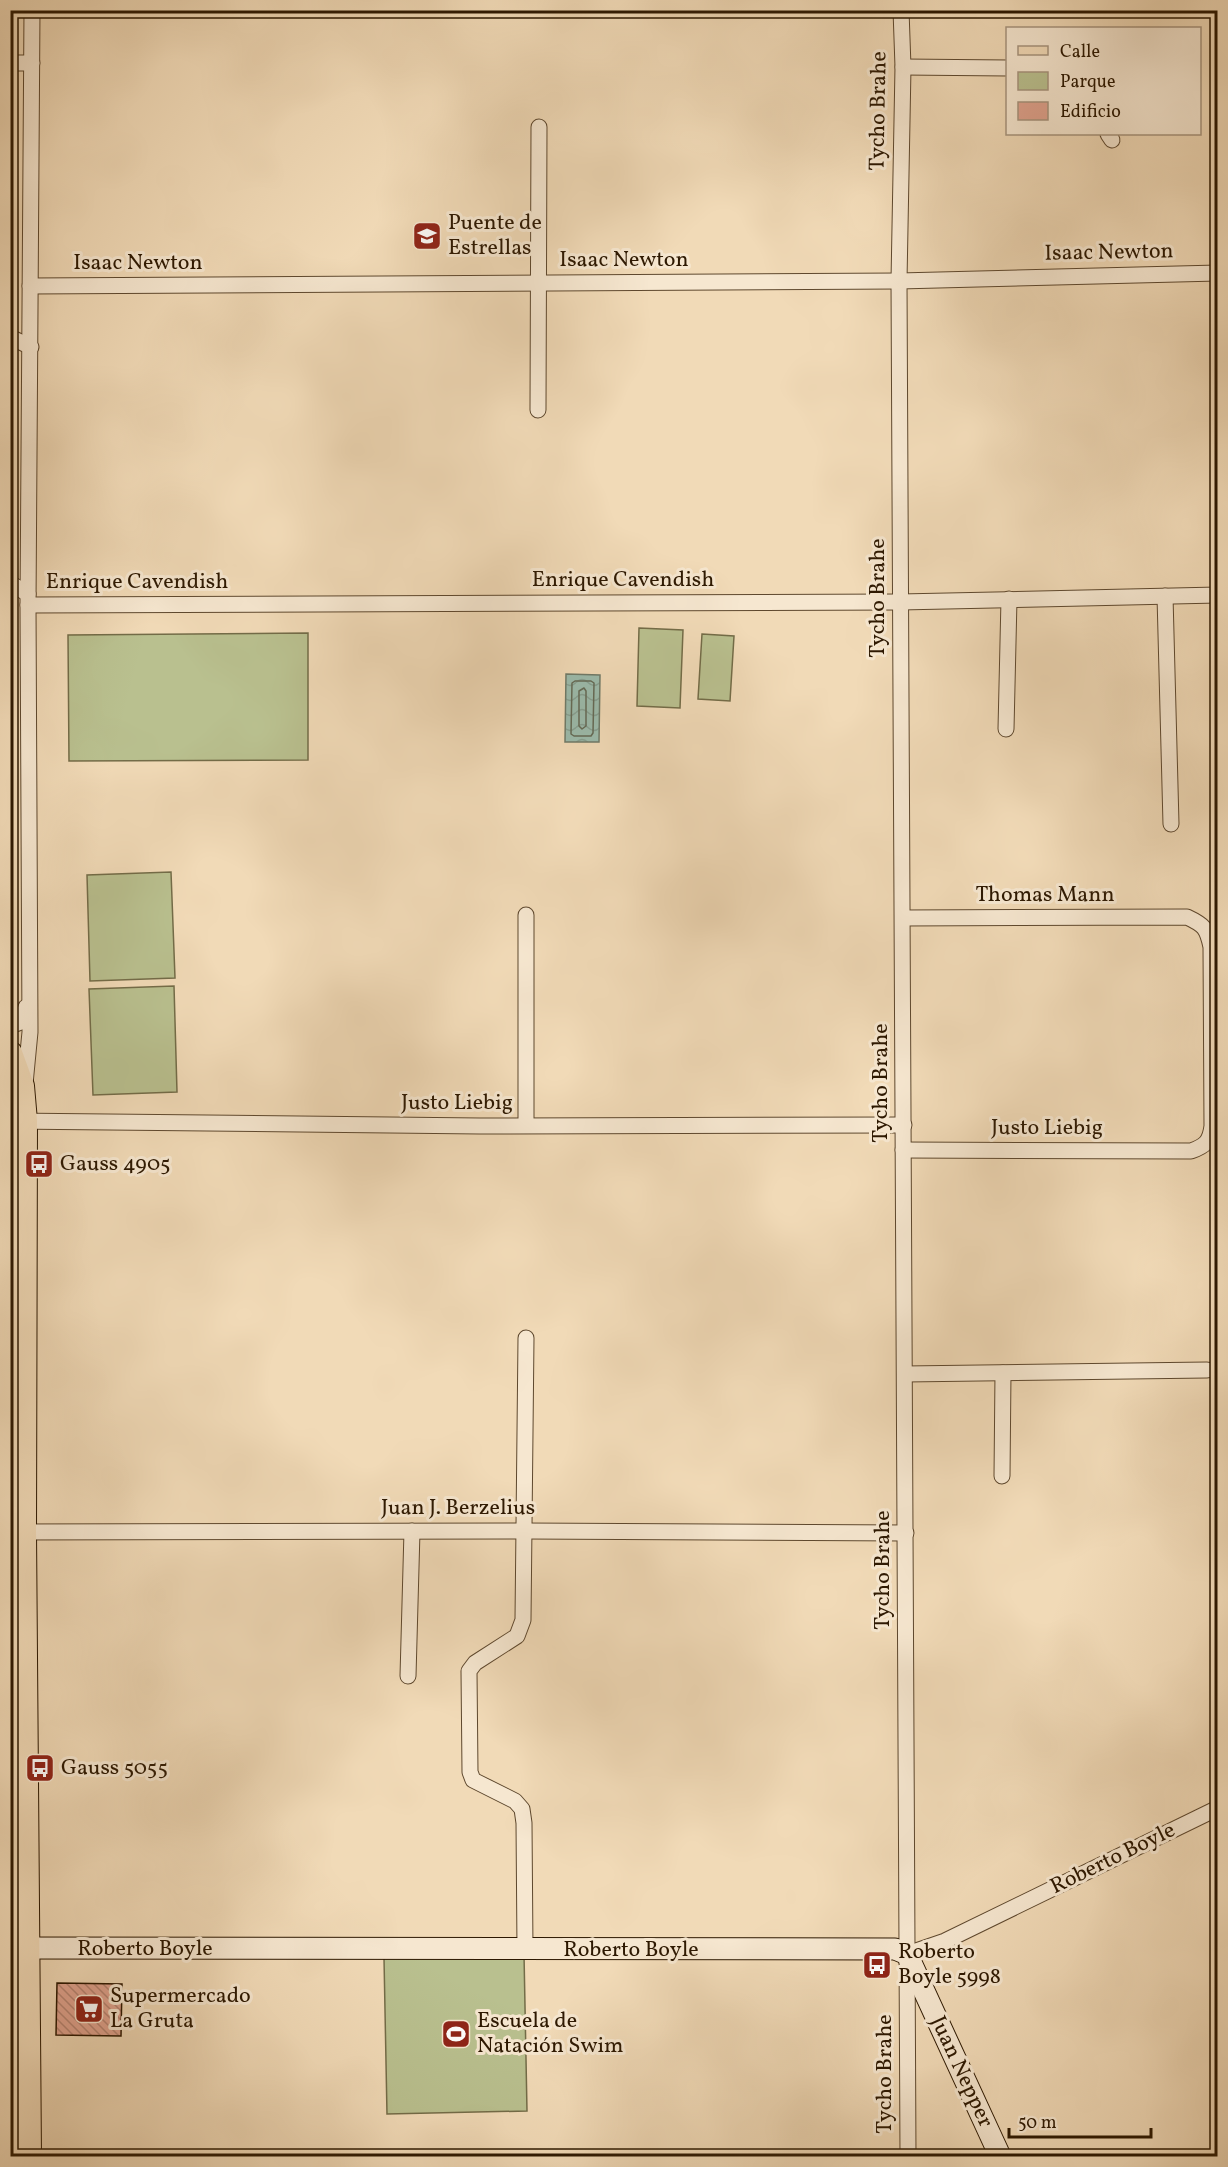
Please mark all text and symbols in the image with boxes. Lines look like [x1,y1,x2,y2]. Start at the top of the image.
legend [1006,27,1201,135]
text: Calle [1060,40,1100,65]
street label: Tycho Brahe [862,51,896,171]
text: Parque [1060,70,1115,95]
text: Edificio [1060,100,1121,125]
place label: Puente de Estrellas [448,208,542,264]
school or university icon: Puente de Estrellas [411,220,443,252]
street label: Isaac Newton [1044,236,1174,270]
street label: Isaac Newton [559,245,689,276]
street label: Isaac Newton [73,248,203,279]
street label: Tycho Brahe [863,538,894,658]
street label: Enrique Cavendish [532,565,714,596]
street label: Enrique Cavendish [46,567,228,598]
street label: Thomas Mann [975,880,1115,911]
street label: Tycho Brahe [866,1023,897,1143]
street label: Justo Liebig [401,1088,513,1119]
street label: Justo Liebig [991,1113,1103,1144]
bus stop icon: Gauss 4905 [23,1148,55,1180]
place label: Gauss 4905 [60,1149,171,1180]
street label: Juan J. Berzelius [381,1493,535,1524]
street label: Tycho Brahe [868,1510,899,1630]
bus stop icon: Gauss 5055 [24,1752,56,1784]
place label: Gauss 5055 [61,1753,168,1784]
street label: Roberto Boyle [1045,1815,1181,1903]
street label: Roberto Boyle [77,1934,213,1965]
street label: Roberto Boyle [563,1935,699,1966]
place label: Roberto Boyle 5998 [898,1937,1001,1993]
bus stop icon: Roberto Boyle 5998 [861,1949,893,1981]
place label: Supermercado La Gruta [110,1981,251,2037]
supermarket icon: Supermercado La Gruta [73,1993,105,2025]
place label: Escuela de Natación Swim [477,2006,624,2062]
street label: Juan Nepper [922,2011,1000,2133]
street label: Tycho Brahe [870,2014,901,2134]
sports icon: Escuela de Natación Swim [440,2018,472,2050]
scale bar [1009,2101,1152,2139]
text: 50 m [1018,2111,1057,2136]

